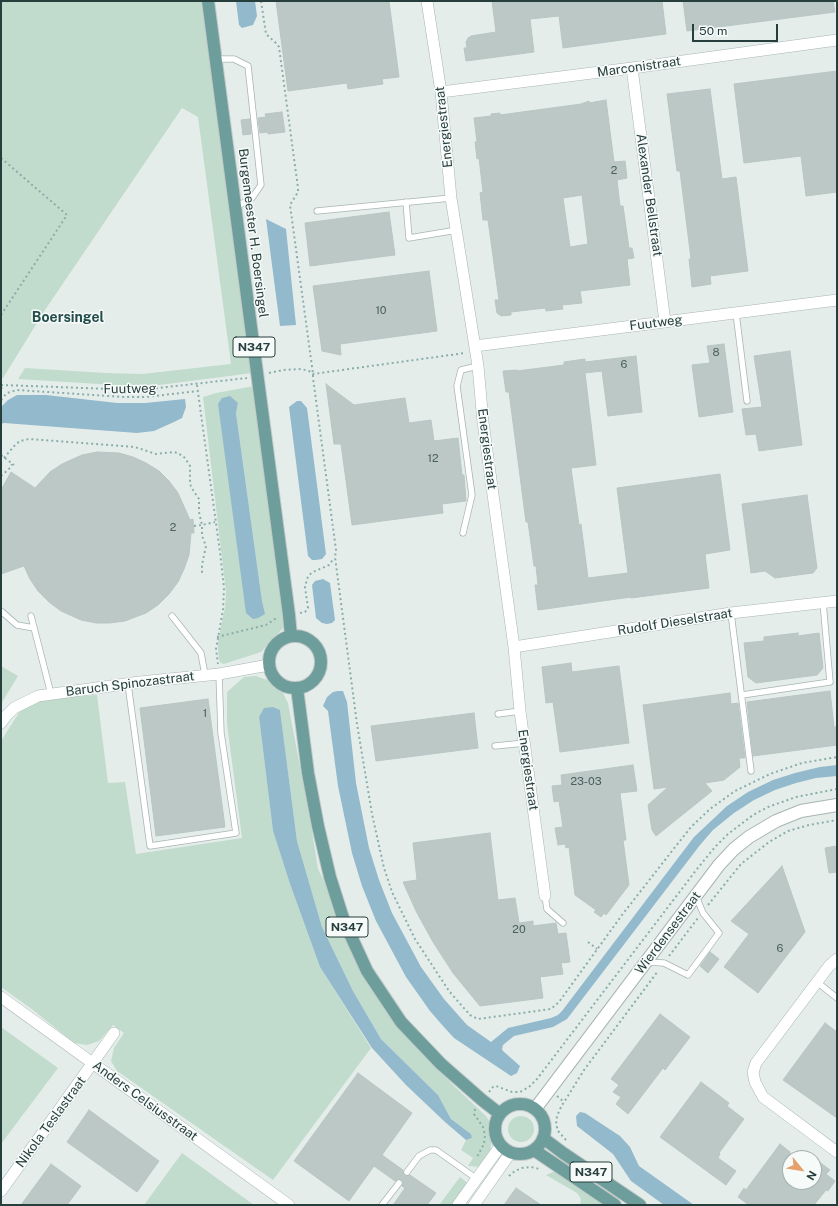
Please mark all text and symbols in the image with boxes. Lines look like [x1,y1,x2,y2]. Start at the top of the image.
scale bar [694,16,780,42]
text: 50 m [699,24,727,38]
street label: Marconistraat [596,53,682,81]
street label: Energiestraat [432,86,456,168]
street label: Alexander Bellstraat [633,133,665,257]
street label: Burgemeester H. Boersingel [235,147,271,319]
house number: 2 [611,164,617,178]
house number: 10 [375,304,387,318]
district label: Boersingel [32,310,104,326]
street label: Fuutweg [629,312,683,334]
road number: N347 [233,337,275,357]
house number: 8 [712,346,720,360]
house number: 6 [621,358,627,372]
street label: Fuutweg [103,381,157,397]
street label: Energiestraat [474,407,500,491]
house number: 12 [427,452,439,466]
house number: 2 [170,521,176,535]
street label: Rudolf Dieselstraat [616,605,734,639]
street label: Baruch Spinozastraat [65,668,195,700]
house number: 1 [203,707,207,721]
street label: Energiestraat [515,728,541,812]
house number: 23-03 [570,775,602,789]
street label: Wierdensestraat [632,888,704,978]
road number: N347 [326,917,368,937]
house number: 20 [512,923,526,937]
house number: 6 [777,942,783,956]
street label: Anders Celsiusstraat [89,1058,201,1144]
street label: Nikola Teslastraat [13,1073,89,1171]
north arrow [782,1150,822,1190]
road number: N347 [570,1162,612,1182]
text: N [804,1169,819,1182]

